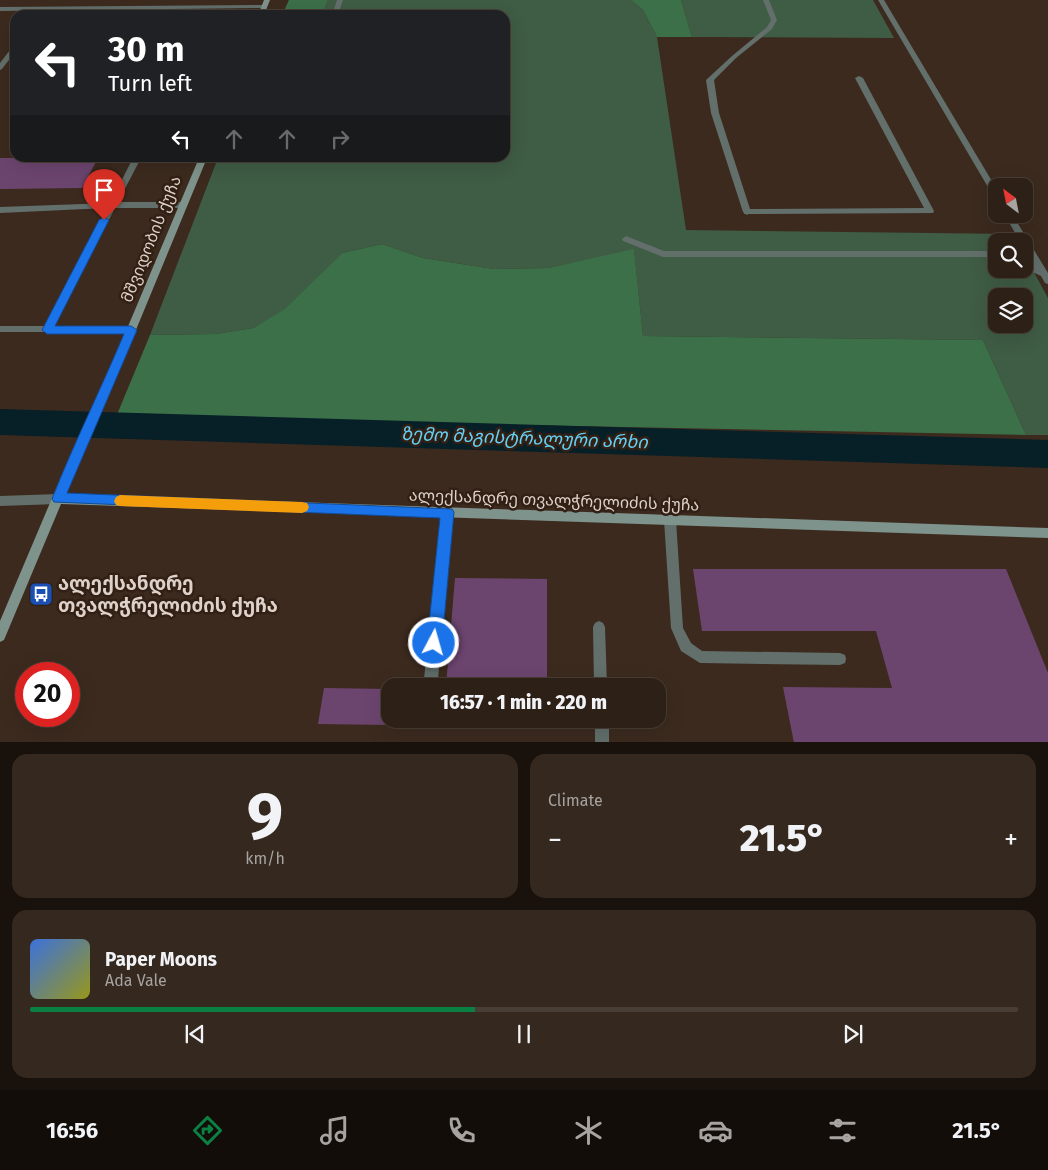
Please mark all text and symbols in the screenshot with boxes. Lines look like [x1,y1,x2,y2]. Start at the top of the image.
text: 30 m [108,28,185,70]
icon: left [25,30,90,95]
text: Turn left [108,70,192,97]
icon: left [167,125,195,153]
icon: ahead [220,125,248,153]
icon: ahead [273,125,301,153]
icon: right [326,125,354,153]
pin [83,169,125,220]
street label: მშვიდობის ქუჩა [117,173,186,305]
icon: arrive [90,176,118,204]
north arrow [988,178,1032,222]
map controls [988,178,1033,333]
button: search [988,233,1033,278]
button: layers [988,288,1033,333]
water label: ზემო მაგისტრალური არხი [400,423,648,453]
street label: ალექსანდრე თვალჭრელიძის ქუჩა [408,485,699,516]
place label: ალექსანდრე თვალჭრელიძის ქუჩა [58,572,278,617]
bus stop icon: ალექსანდრე თვალჭრელიძის ქუჩა [28,581,54,607]
position arrow [407,616,459,668]
speed limit sign: 20 [15,662,80,727]
text: 16:57 · 1 min · 220 m [440,691,607,714]
text: 9 [247,777,283,855]
text: Climate [548,791,603,810]
text: 21.5° [740,815,826,861]
text: − [548,823,562,856]
text: + [1004,823,1018,856]
text: km/h [245,849,285,868]
text: Paper Moons [105,948,217,971]
text: Ada Vale [105,971,167,990]
icon: previous [181,1020,209,1048]
icon: pause [510,1020,538,1048]
icon: next [839,1020,867,1048]
icon: directions [190,1113,225,1148]
icon: music [317,1113,352,1148]
icon: phone [444,1113,479,1148]
icon: climate [571,1113,606,1148]
icon: car [698,1113,733,1148]
icon: filters [825,1113,860,1148]
text: 16:56 [46,1117,98,1144]
text: 21.5° [952,1117,1002,1144]

